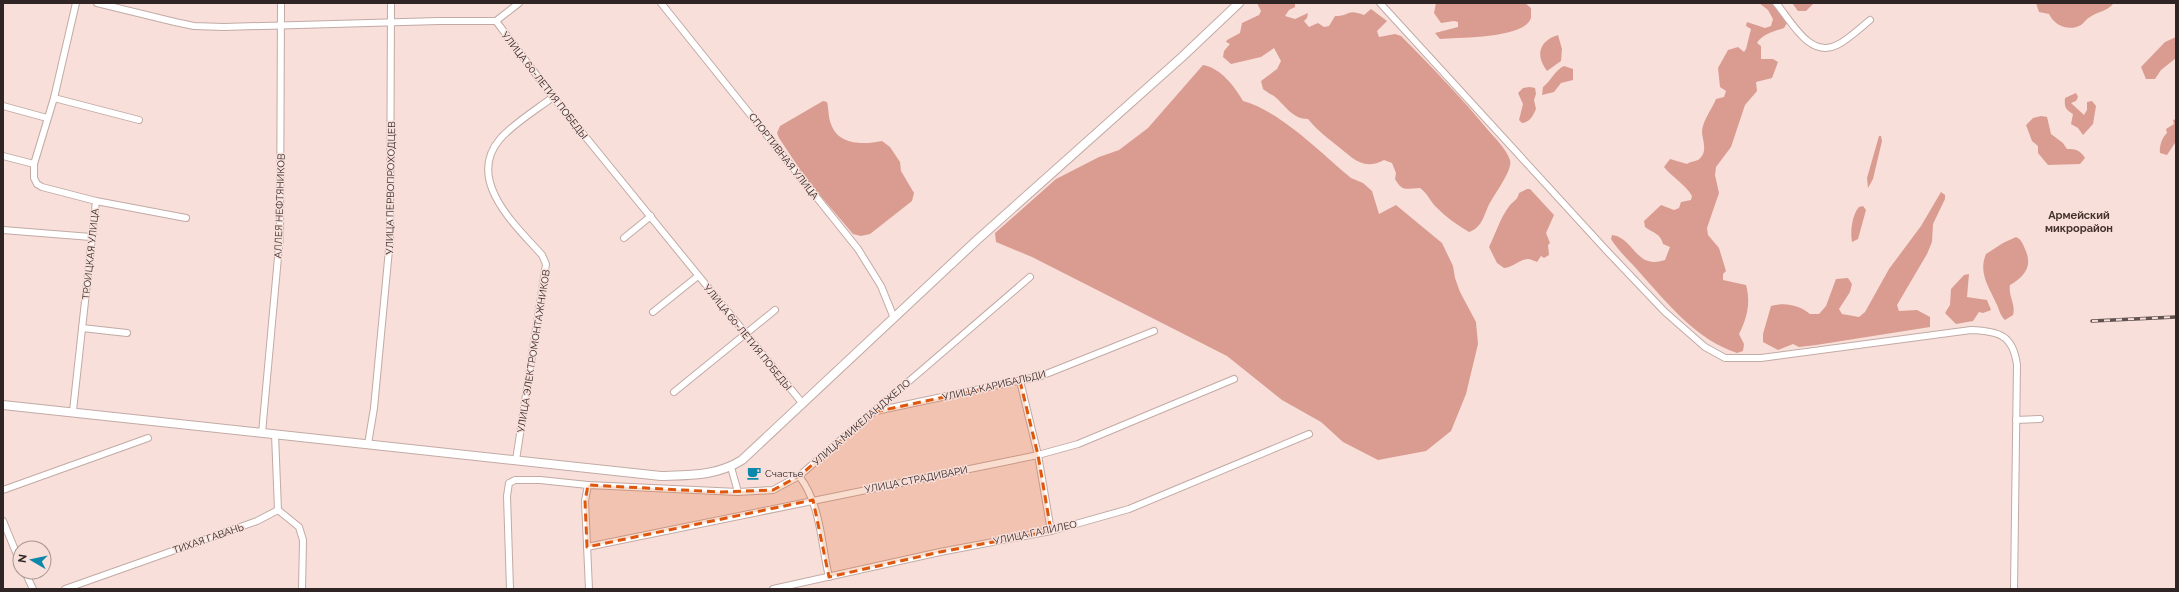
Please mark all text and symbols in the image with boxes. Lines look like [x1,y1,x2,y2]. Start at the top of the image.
street label: УЛИЦА 60-ЛЕТИЯ ПОБЕДЫ [499,30,590,141]
street label: СПОРТИВНАЯ УЛИЦА [747,111,821,202]
street label: УЛИЦА ПЕРВОПРОХОДЦЕВ [384,121,397,255]
street label: АЛЛЕЯ НЕФТЯНИКОВ [272,153,287,259]
street label: ТРОИЦКАЯ УЛИЦА [80,208,101,300]
district label: Армейский микрорайон [2045,209,2113,235]
street label: УЛИЦА ЭЛЕКТРОМОНТАЖНИКОВ [515,268,552,433]
street label: УЛИЦА 60-ЛЕТИЯ ПОБЕДЫ [701,282,794,392]
street label: УЛИЦА КАРИБАЛЬДИ [941,368,1047,403]
street label: УЛИЦА МИКЕЛАНДЖЕЛО [810,377,913,468]
street label: УЛИЦА СТРАДИВАРИ [864,464,969,495]
cafe icon: Счастье [746,465,762,481]
place label: Счастье [765,468,804,479]
street label: УЛИЦА ГАЛИЛЕО [992,518,1078,547]
street label: ТИХАЯ ГАВАНЬ [171,521,245,556]
north arrow [12,540,52,580]
text: N [16,553,30,564]

